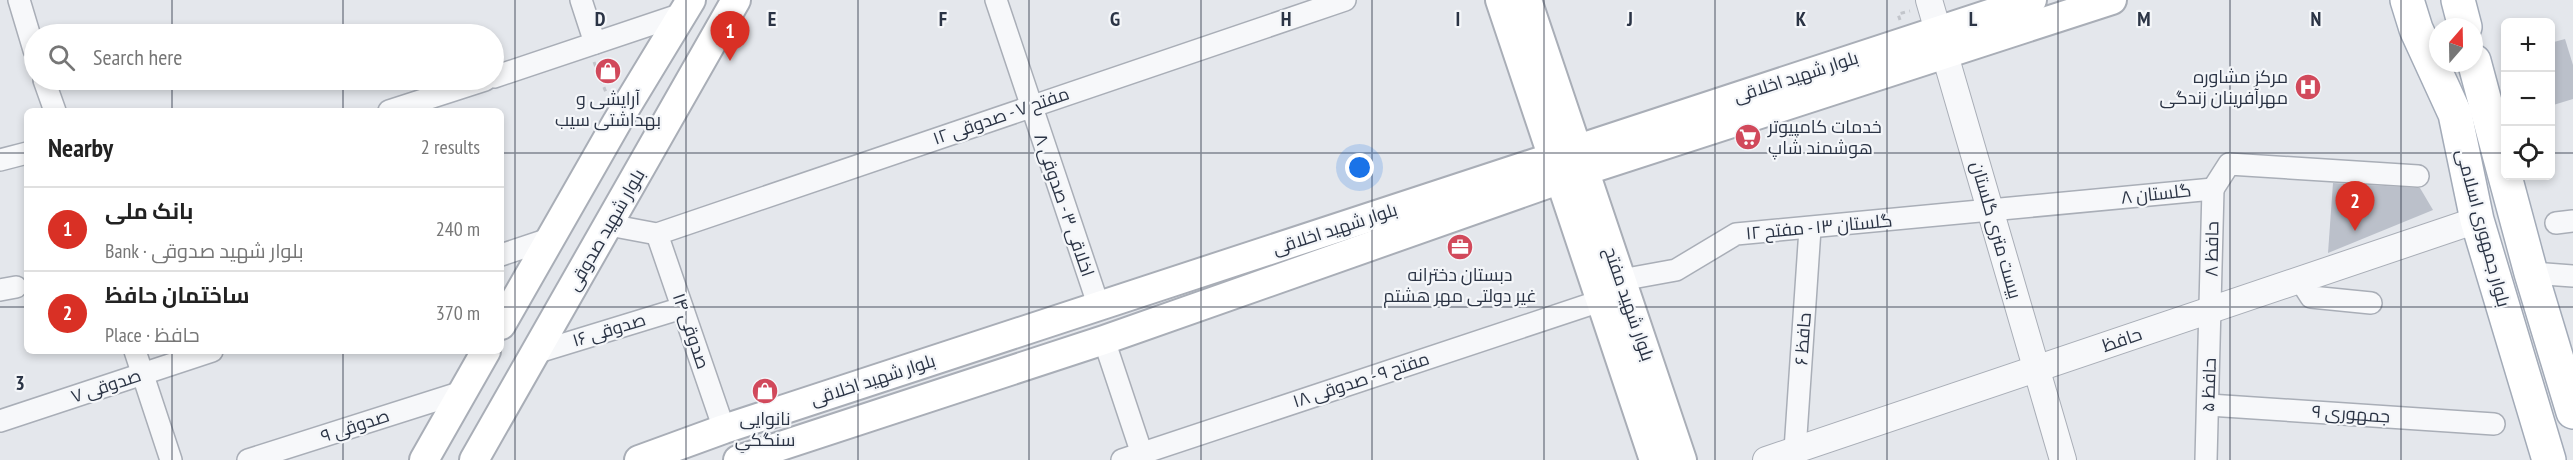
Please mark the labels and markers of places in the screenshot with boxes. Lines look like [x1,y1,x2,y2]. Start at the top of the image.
pin: 1 [710,11,750,61]
shop icon: آرایشی و بهداشتی سیب [593,56,623,86]
place label: مرکز مشاوره مهرآفرینان زندگی [2160,65,2288,109]
hospital icon: مرکز مشاوره مهرآفرینان زندگی [2293,72,2323,102]
place label: آرایشی و بهداشتی سیب [555,87,661,131]
place label: خدمات کامپیوتر هوشمند شاپ [1767,115,1882,160]
supermarket icon: خدمات کامپیوتر هوشمند شاپ [1733,122,1763,152]
pin: 2 [2336,182,2374,231]
office icon: دبستان دخترانه غیر دولتی مهر هشتم [1445,232,1475,262]
place label: دبستان دخترانه غیر دولتی مهر هشتم [1383,263,1537,308]
shop icon: نانوایی سنگکیِ [750,376,780,406]
place label: نانوایی سنگکیِ [735,407,795,453]

